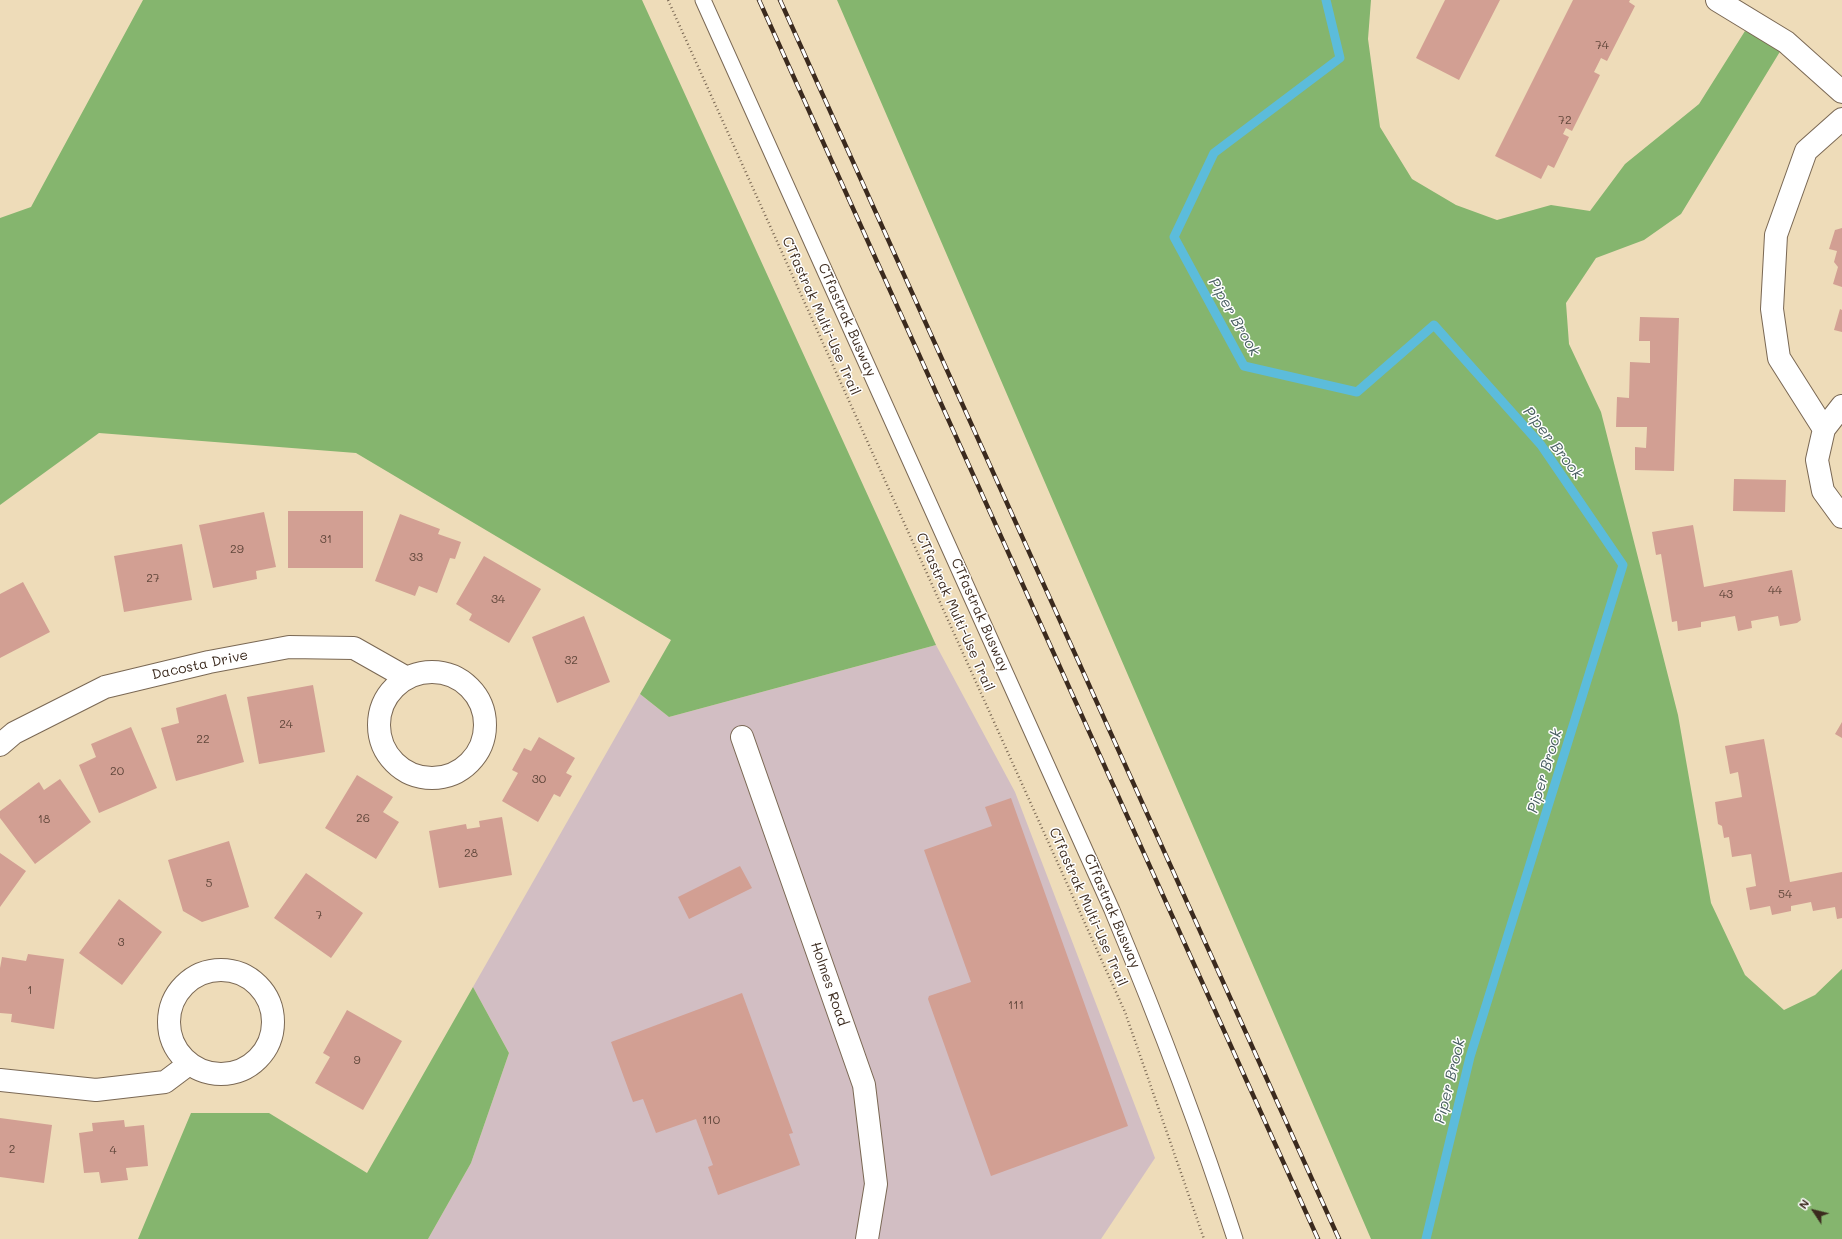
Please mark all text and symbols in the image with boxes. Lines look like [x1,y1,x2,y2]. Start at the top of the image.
house number: 74 [1595,38,1609,52]
house number: 72 [1558,113,1572,127]
street label: CTfastrak Multi-Use Trail [778,234,864,398]
street label: CTfastrak Busway [814,261,880,379]
water label: Piper Brook [1204,275,1264,359]
water label: Piper Brook [1519,403,1587,483]
street label: CTfastrak Multi-Use Trail [912,530,998,694]
house number: 31 [320,532,332,546]
house number: 29 [230,542,244,556]
house number: 33 [409,550,423,564]
street label: CTfastrak Busway [947,556,1013,674]
house number: 27 [146,571,160,585]
house number: 44 [1768,583,1782,597]
house number: 43 [1719,587,1733,601]
house number: 34 [491,592,505,606]
street label: Dacosta Drive [150,647,250,683]
house number: 32 [564,653,578,667]
house number: 24 [279,717,293,731]
water label: Piper Brook [1524,727,1566,815]
house number: 22 [196,732,210,746]
house number: 20 [110,764,124,778]
house number: 30 [532,772,546,786]
house number: 26 [356,811,370,825]
house number: 18 [38,812,50,826]
street label: CTfastrak Multi-Use Trail [1045,825,1131,989]
house number: 28 [464,846,478,860]
street label: CTfastrak Busway [1080,851,1144,971]
house number: 5 [206,876,212,890]
house number: 54 [1778,887,1792,901]
house number: 7 [316,908,322,922]
house number: 3 [117,935,125,949]
street label: Holmes Road [807,940,851,1028]
house number: 1 [27,983,33,997]
house number: 111 [1008,998,1024,1012]
water label: Piper Brook [1431,1037,1469,1125]
house number: 9 [353,1053,361,1067]
house number: 110 [702,1113,720,1127]
house number: 2 [9,1142,15,1156]
house number: 4 [109,1143,117,1157]
north arrow [1794,1191,1834,1231]
text: N [1795,1196,1812,1212]

